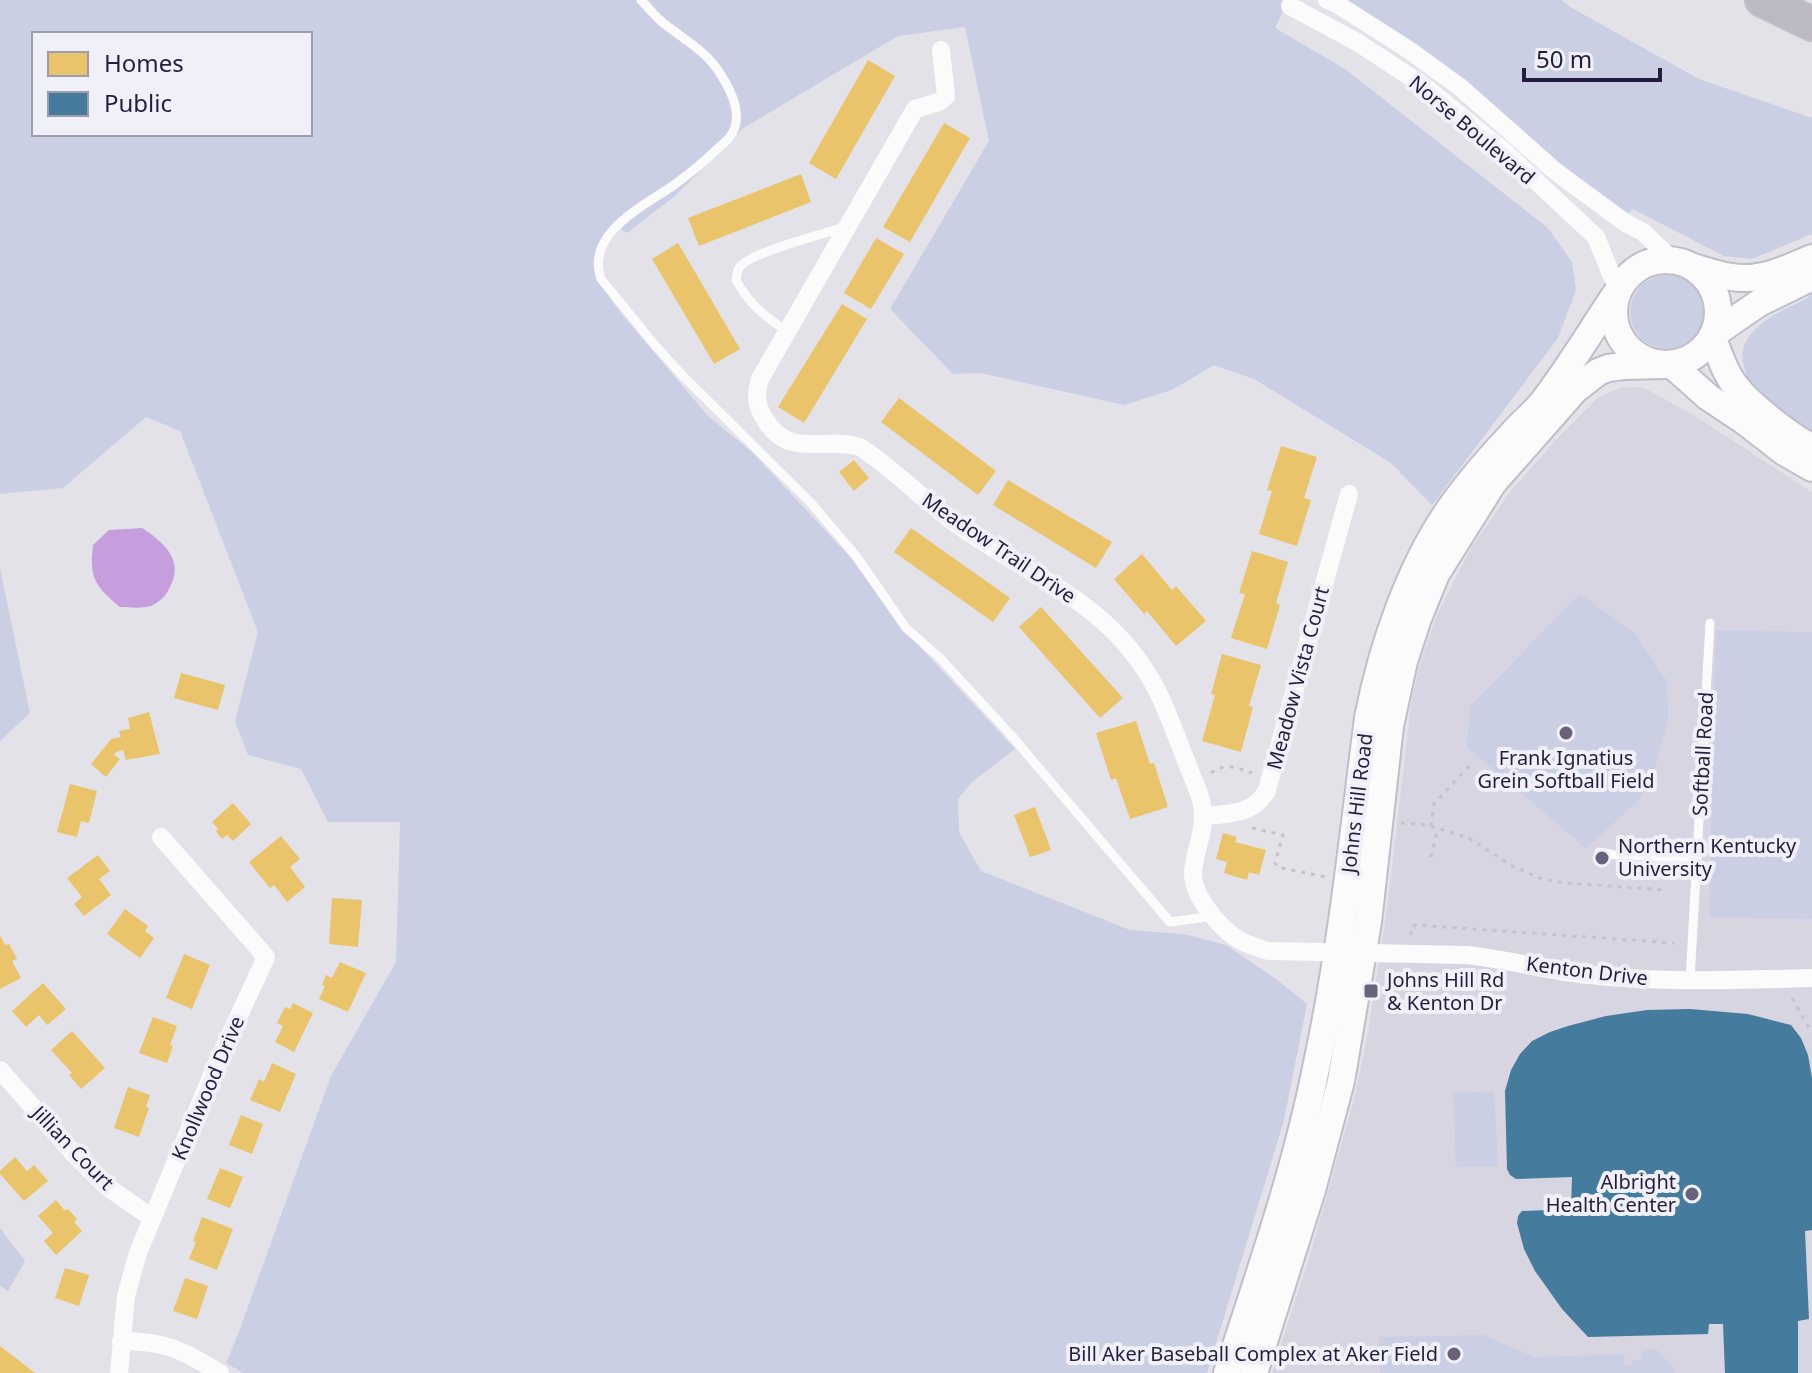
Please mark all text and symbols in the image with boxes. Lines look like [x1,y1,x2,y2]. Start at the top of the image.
legend [32,32,312,136]
scale bar [1524,32,1660,82]
text: 50 m [1536,42,1592,75]
text: Homes [104,46,184,79]
street label: Norse Boulevard [1404,69,1541,190]
text: Public [104,86,172,119]
street label: Meadow Trail Drive [917,486,1081,609]
street label: Meadow Vista Court [1260,583,1335,772]
street label: Softball Road [1686,691,1719,817]
marker: Frank Ignatius Grein Softball Field [1557,724,1575,742]
street label: Johns Hill Road [1334,732,1378,876]
place label: Frank Ignatius Grein Softball Field [1478,744,1654,794]
place label: Northern Kentucky University [1618,832,1797,882]
marker: Northern Kentucky University [1593,849,1611,867]
street label: Kenton Drive [1525,950,1649,991]
place label: Johns Hill Rd & Kenton Dr [1385,966,1504,1016]
marker: Johns Hill Rd & Kenton Dr [1362,982,1380,1000]
street label: Knollwood Drive [165,1012,250,1164]
street label: Jillian Court [25,1098,120,1196]
place label: Albright Health Center [1546,1168,1676,1218]
marker: Albright Health Center [1683,1185,1701,1203]
place label: Bill Aker Baseball Complex at Aker Field [1068,1340,1438,1367]
marker: Bill Aker Baseball Complex at Aker Field [1445,1345,1463,1363]

